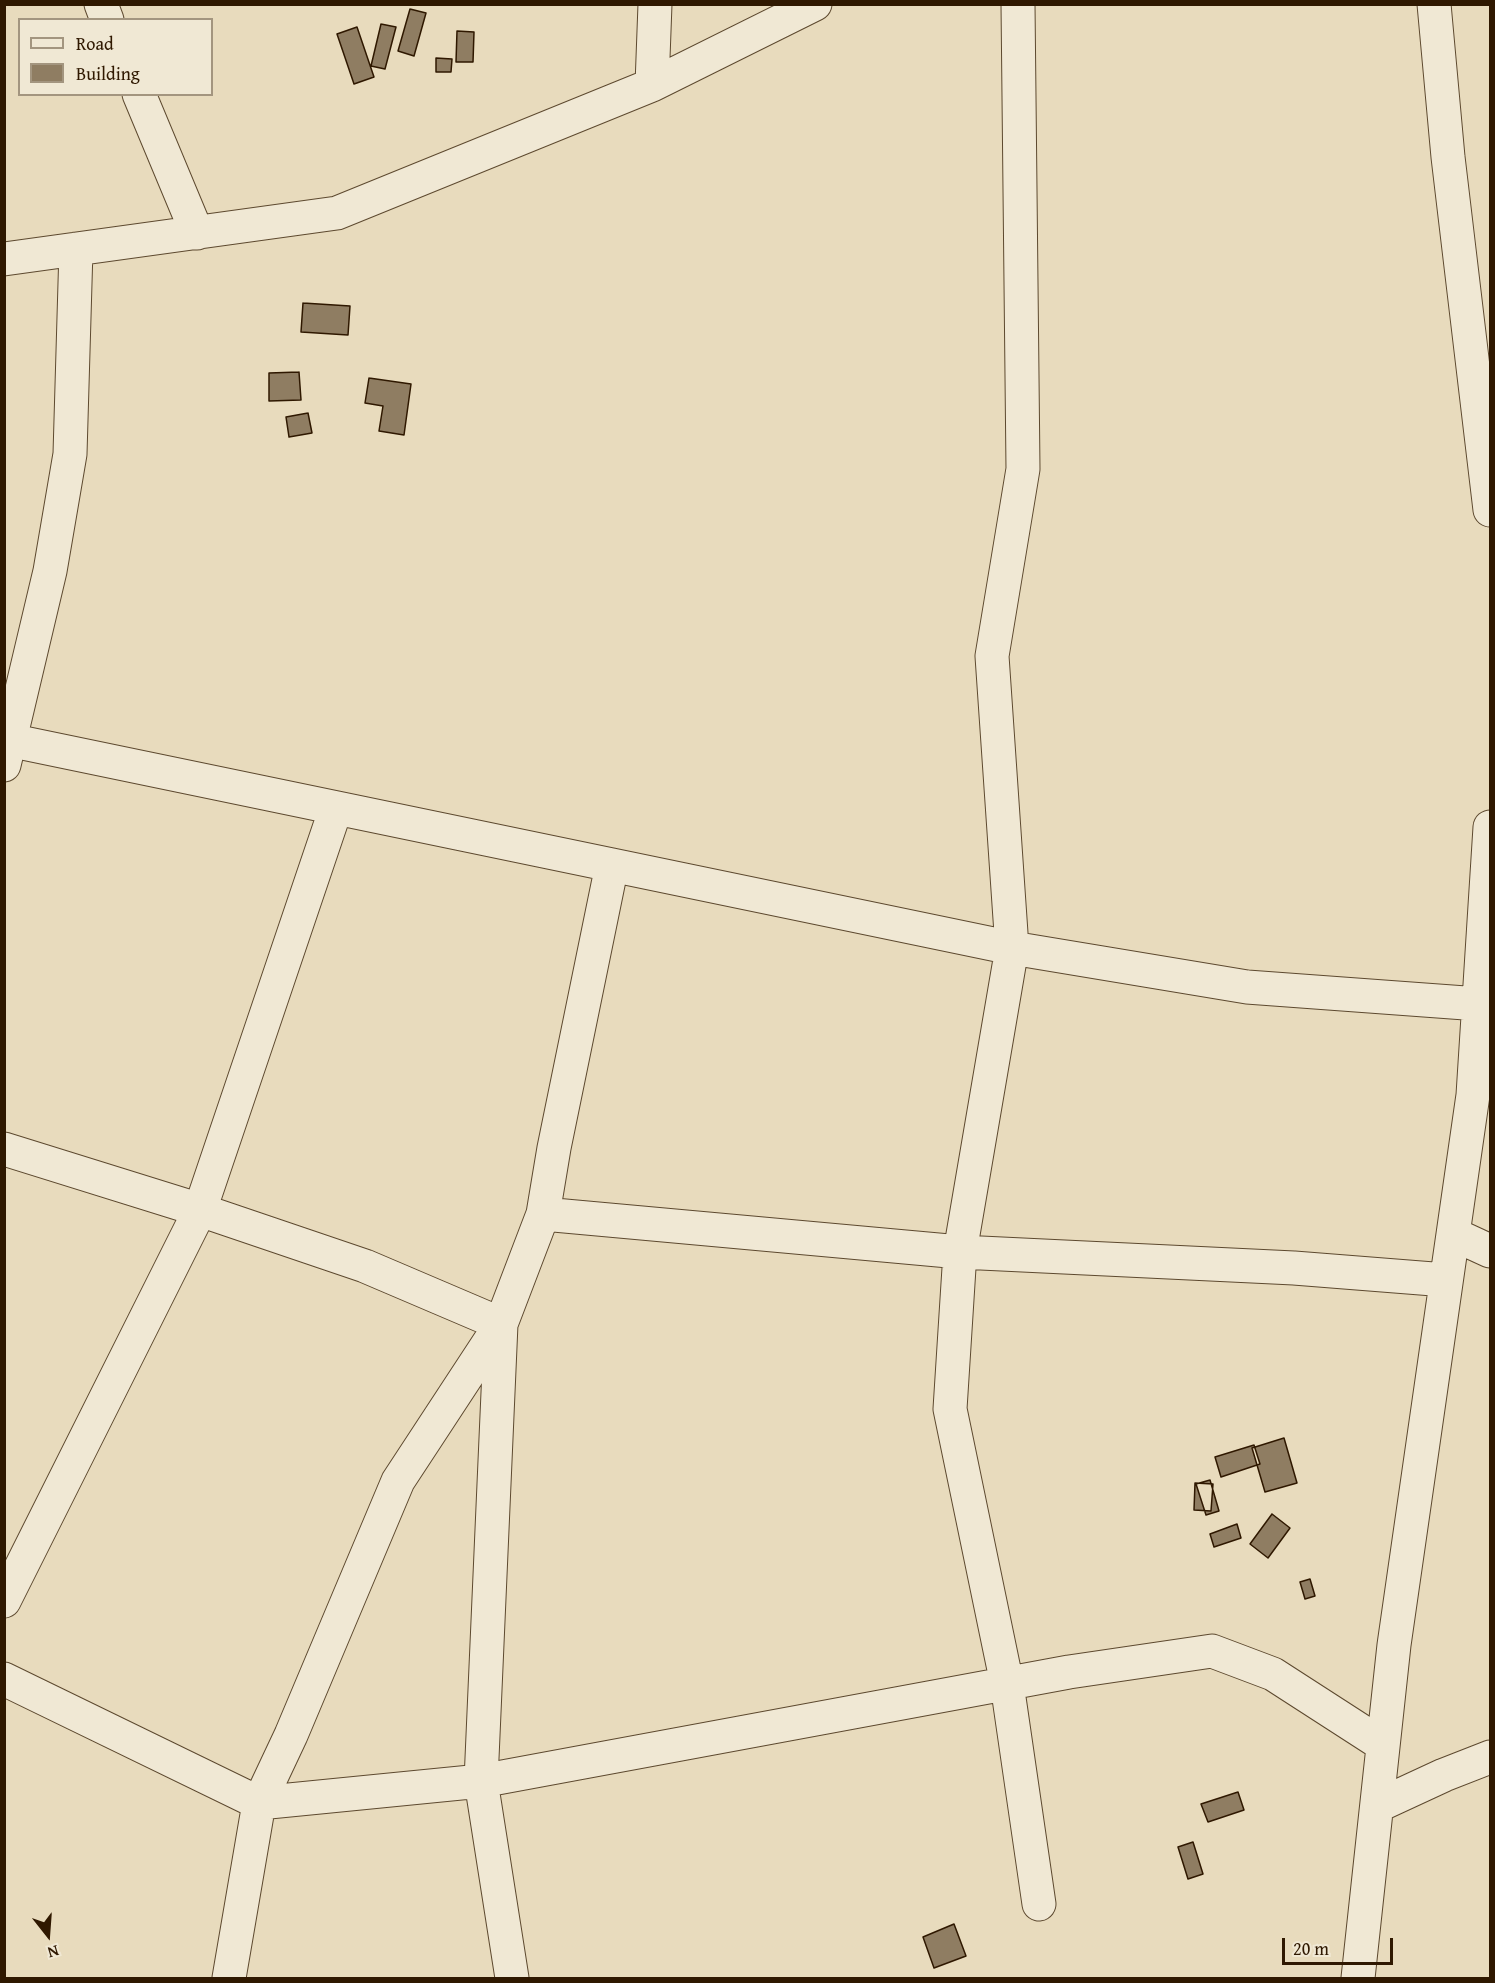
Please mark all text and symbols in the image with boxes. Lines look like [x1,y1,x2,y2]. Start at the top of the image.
legend [18,18,213,96]
text: Road [76,30,114,57]
text: Building [76,60,140,87]
north arrow [18,1905,78,1965]
scale bar [1285,1926,1396,1964]
text: 20 m [1293,1935,1329,1962]
text: N [45,1939,62,1965]

